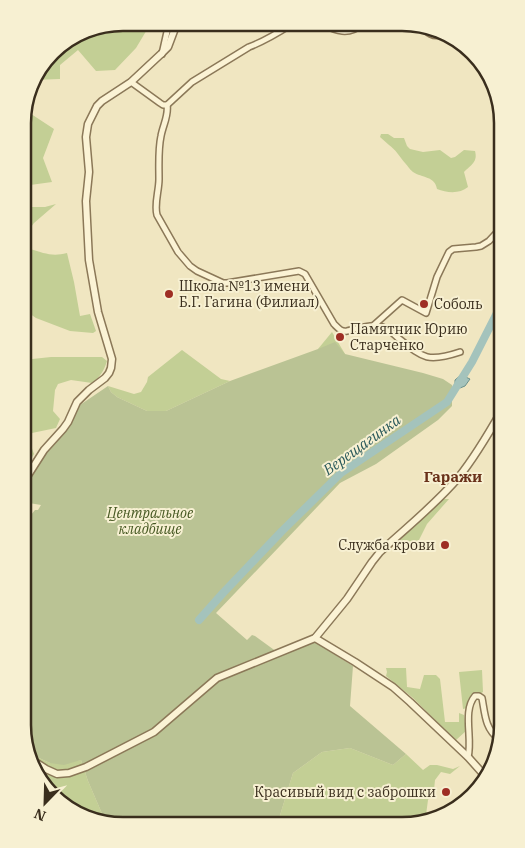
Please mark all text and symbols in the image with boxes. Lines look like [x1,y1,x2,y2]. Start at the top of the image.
place label: Школа №13 имени Б.Г. Гагина (Филиал) [179,277,319,311]
marker: Школа №13 имени Б.Г. Гагина (Филиал) [163,288,175,300]
place label: Соболь [434,295,483,313]
marker: Соболь [418,298,430,310]
place label: Памятник Юрию Старченко [350,320,468,354]
marker: Памятник Юрию Старченко [334,331,346,343]
water label: Верещагинка [318,410,405,480]
district label: Гаражи [424,467,482,486]
park label: Центральное кладбище [106,504,194,538]
place label: Служба крови [338,536,435,554]
marker: Служба крови [439,539,451,551]
north arrow [20,778,70,828]
place label: Красивый вид с заброшки [254,783,436,801]
marker: Красивый вид с заброшки [440,786,452,798]
text: N [31,805,49,825]

